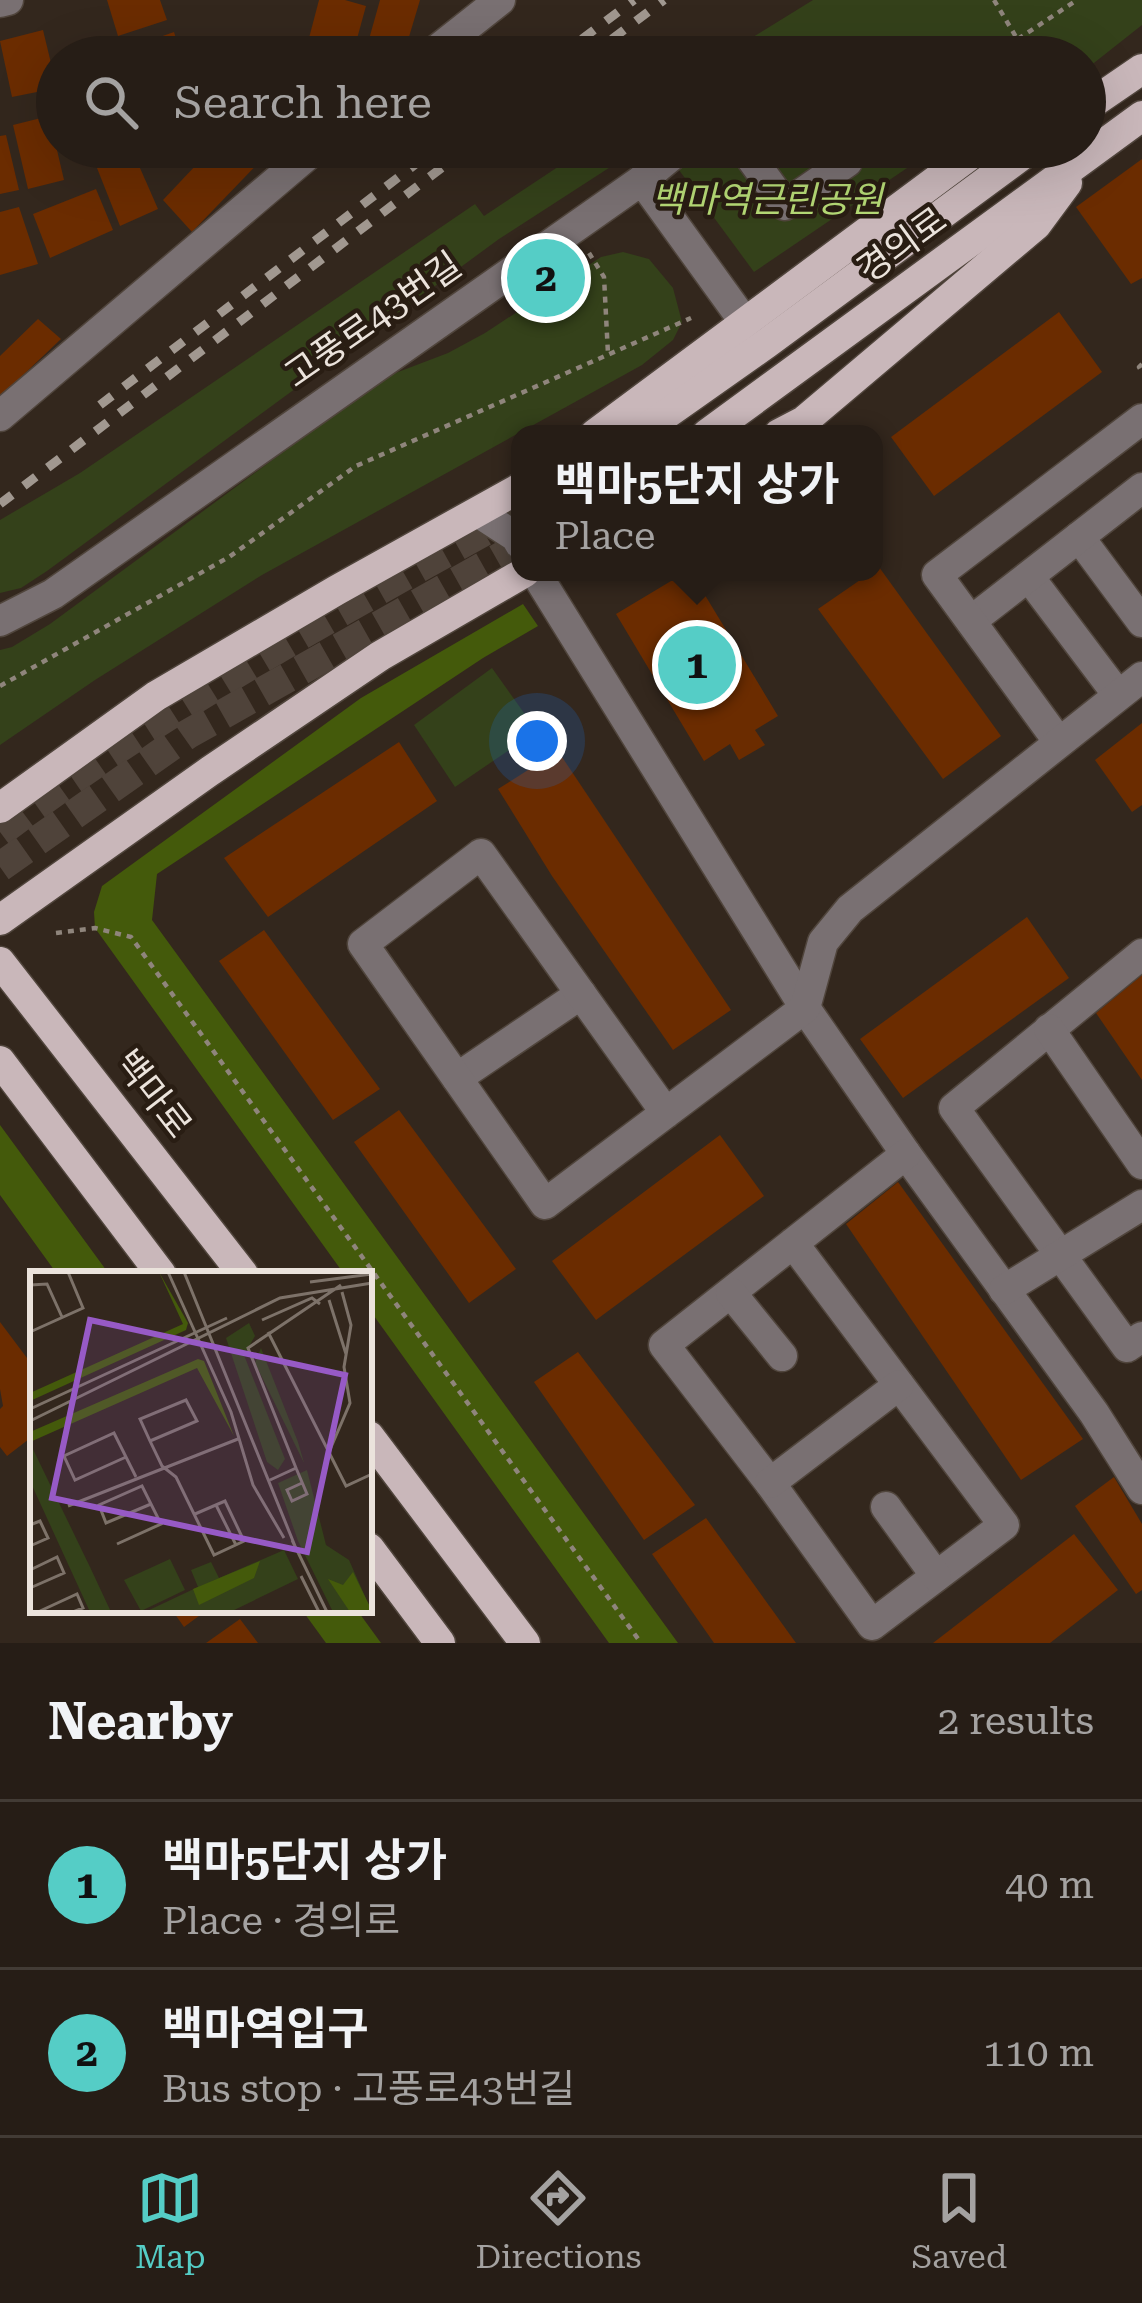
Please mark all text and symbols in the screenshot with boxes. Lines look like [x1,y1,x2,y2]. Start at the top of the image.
search box [36,36,1106,168]
icon: search [78,69,144,135]
text: Search here [174,76,432,129]
park label: 백마역근린공원 [651,179,886,221]
street label: 경의로 [849,199,955,291]
pin: 2 [507,233,585,323]
street label: 고풍로43번길 [277,244,469,396]
popup [511,425,883,581]
text: 백마5단지 상가 [555,458,840,511]
text: Place [555,513,655,559]
pin: 1 [658,620,736,710]
your location [507,711,567,771]
street label: 백마로 [106,1042,200,1146]
inset map [30,1271,372,1613]
text: Nearby [48,1692,233,1751]
text: 2 results [937,1698,1094,1744]
text: 백마5단지 상가 [162,1834,447,1887]
text: 1 [76,1862,98,1908]
text: 40 m [1005,1862,1094,1908]
text: Place · 경의로 [162,1898,400,1944]
text: 백마역입구 [162,2002,369,2055]
text: 2 [76,2030,98,2076]
text: 110 m [983,2030,1094,2076]
text: Bus stop · 고풍로43번길 [162,2066,575,2112]
tab: Map [135,2165,206,2276]
tab: Directions [475,2165,641,2276]
tab: Saved [911,2165,1007,2276]

